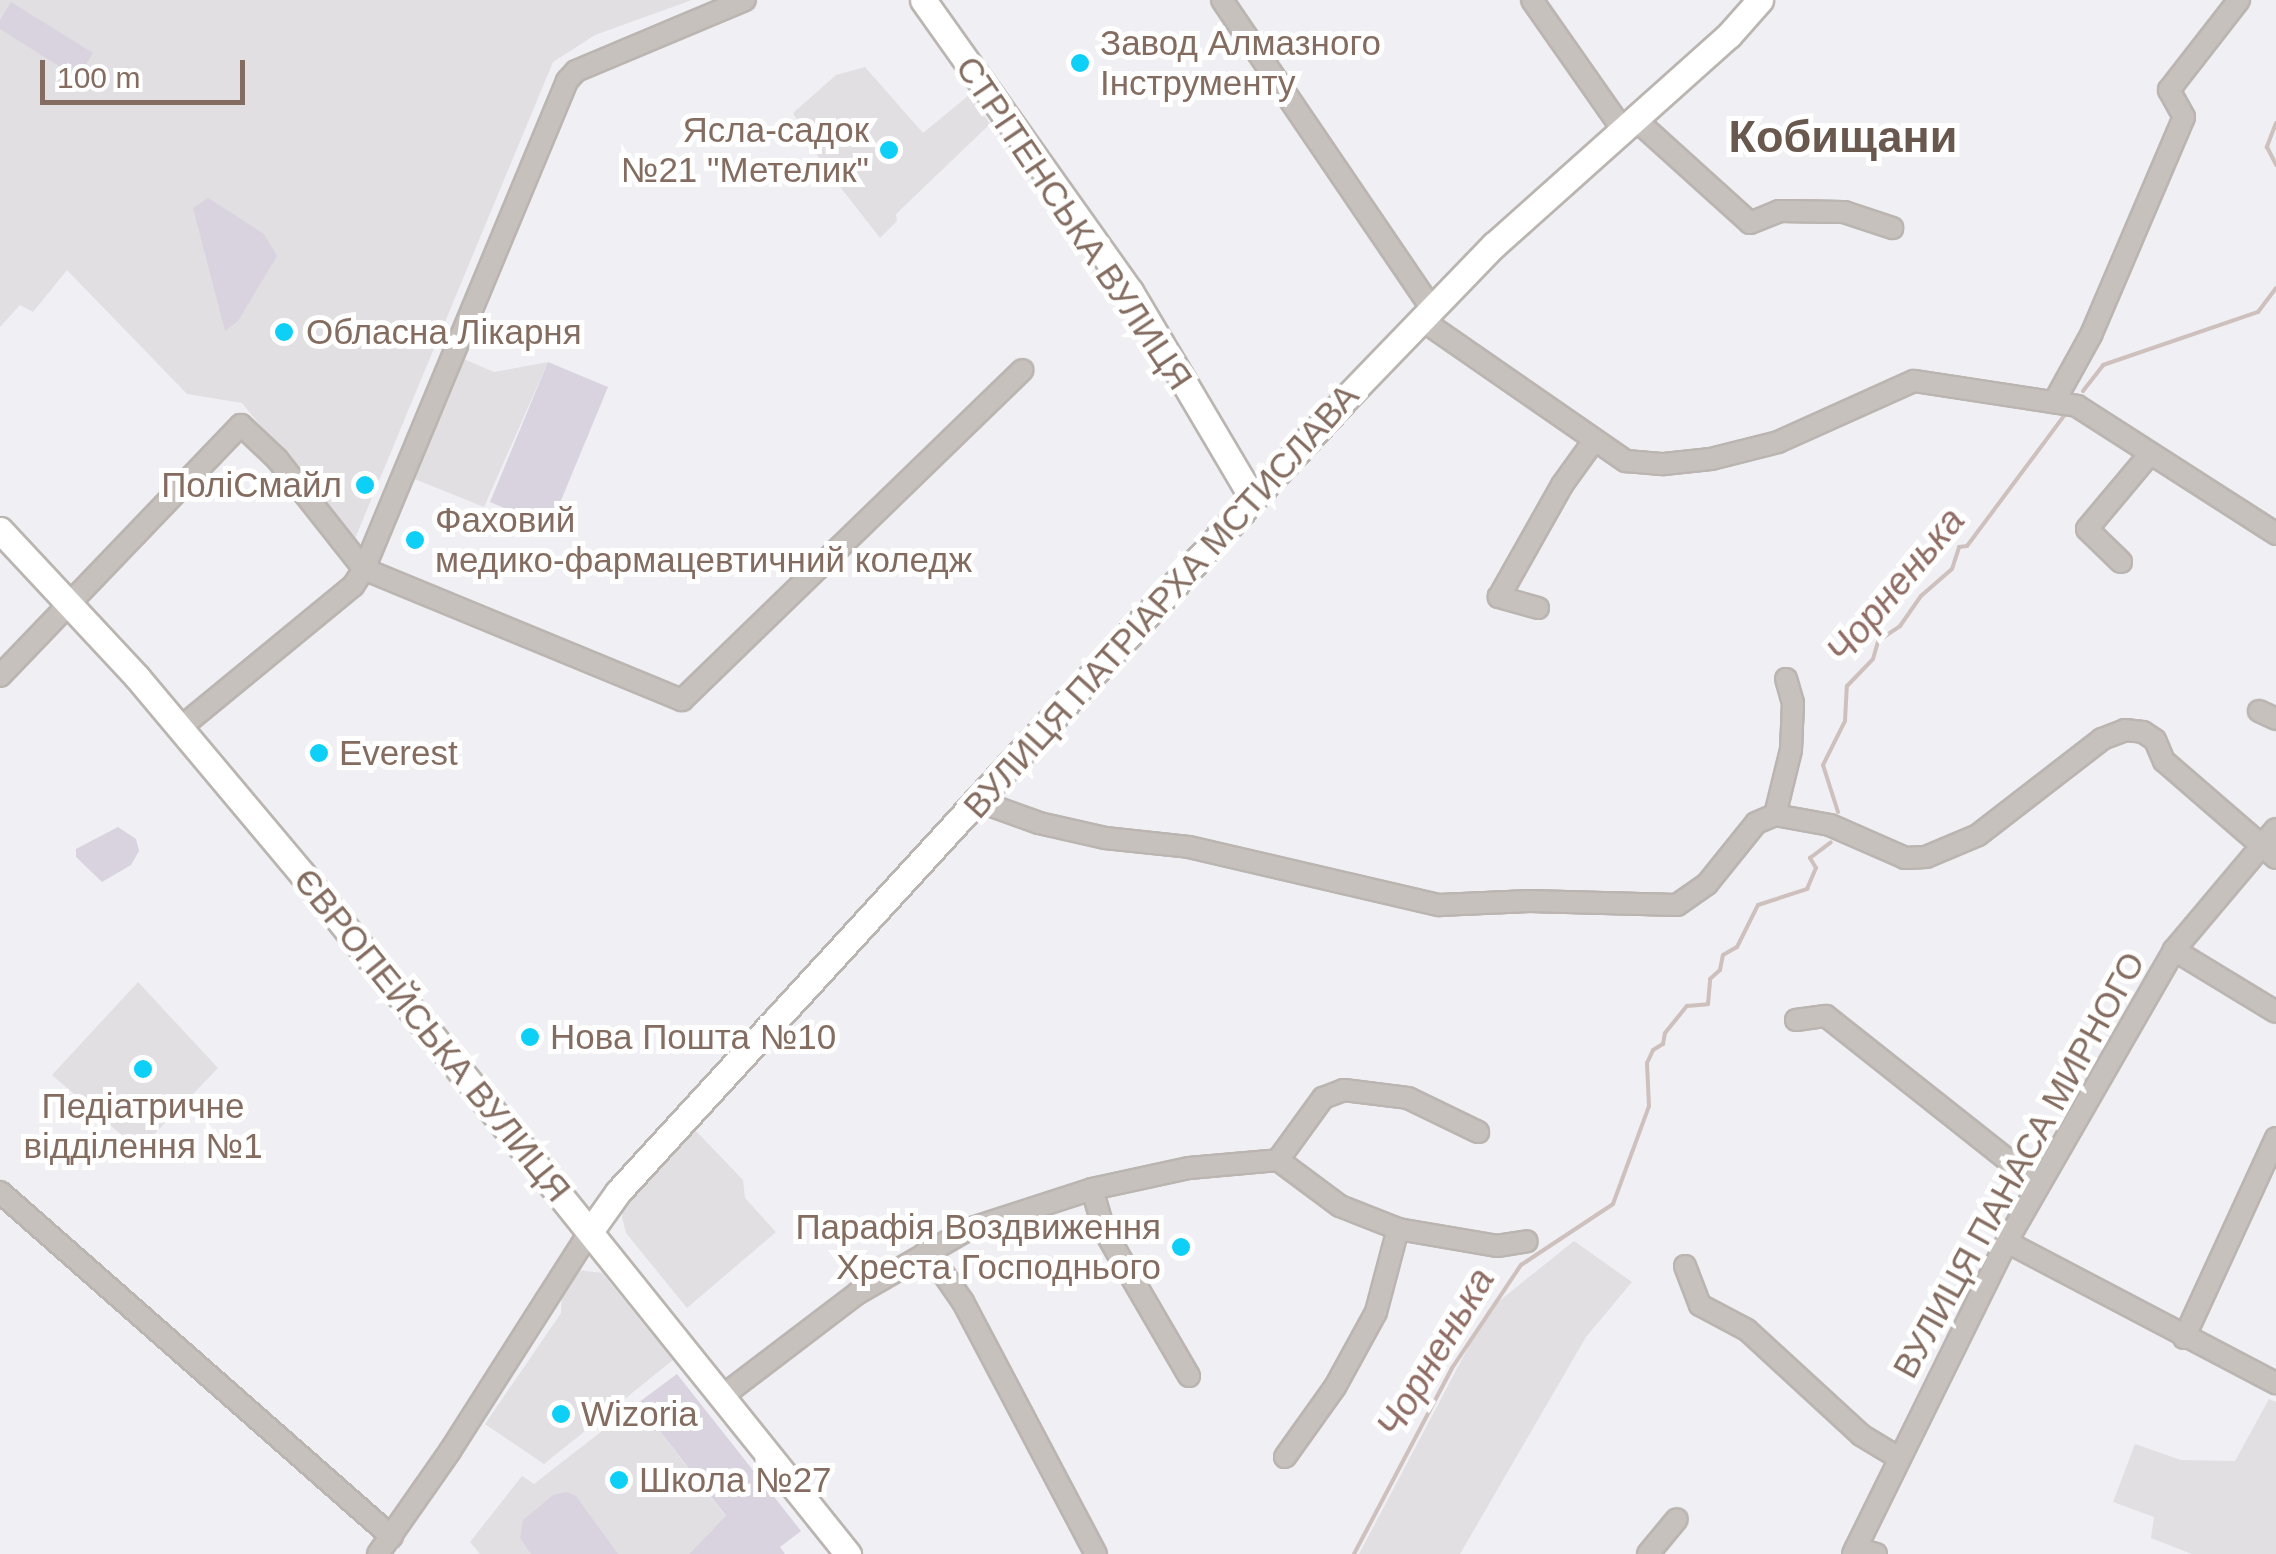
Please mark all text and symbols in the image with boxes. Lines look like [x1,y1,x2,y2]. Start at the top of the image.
place label: Завод Алмазного Інструменту [1100,22,1381,104]
scale bar [45,40,250,102]
street label: СТРІТЕНСЬКА ВУЛИЦЯ [947,48,1201,398]
marker: Завод Алмазного Інструменту [1069,52,1091,74]
text: 100 m [57,61,140,94]
place label: Ясла-садок №21 "Метелик" [621,109,869,191]
district label: Кобищани [1729,110,1957,164]
marker: Ясла-садок №21 "Метелик" [878,139,900,161]
place label: Обласна Лікарня [306,311,582,353]
marker: Обласна Лікарня [271,319,297,345]
street label: ВУЛИЦЯ ПАТРІАРХА МСТИСЛАВА [955,375,1367,827]
place label: ПоліСмайл [161,464,342,506]
marker: ПоліСмайл [352,472,378,498]
place label: Фаховий медико-фармацевтичний коледж [435,499,972,581]
water label: Чорненька [1818,499,1974,673]
marker: Фаховий медико-фармацевтичний коледж [404,529,426,551]
place label: Everest [339,732,458,774]
marker: Everest [308,742,330,764]
street label: ЄВРОПЕЙСЬКА ВУЛИЦЯ [285,860,579,1210]
street label: ВУЛИЦЯ ПАНАСА МИРНОГО [1884,945,2154,1385]
place label: Нова Пошта №10 [550,1016,836,1058]
marker: Нова Пошта №10 [519,1026,541,1048]
marker: Педіатричне відділення №1 [132,1058,154,1080]
place label: Педіатричне відділення №1 [23,1085,263,1167]
place label: Парафія Воздвиження Хреста Господнього [795,1206,1161,1288]
marker: Парафія Воздвиження Хреста Господнього [1170,1236,1192,1258]
water label: Чорненька [1368,1260,1504,1446]
place label: Wizoria [581,1393,698,1435]
marker: Wizoria [550,1403,572,1425]
place label: Школа №27 [639,1459,832,1501]
marker: Школа №27 [608,1469,630,1491]

